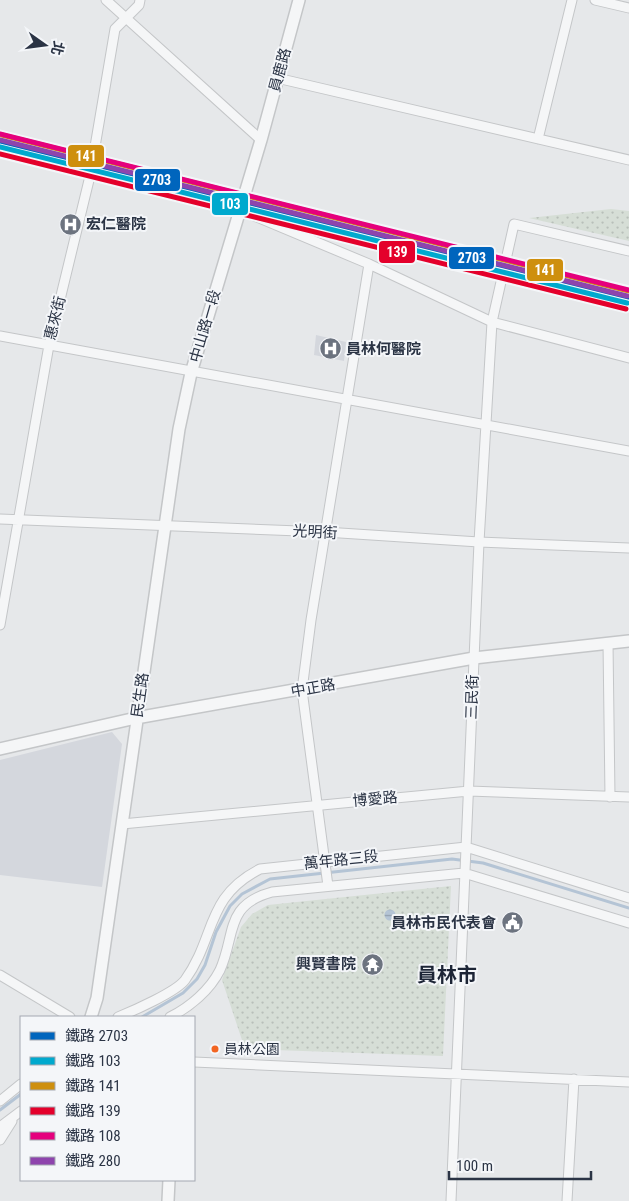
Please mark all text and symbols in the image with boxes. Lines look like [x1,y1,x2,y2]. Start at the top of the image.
north arrow [20,20,70,70]
text: 北 [48,39,67,57]
street label: 員鹿路 [265,46,295,94]
line badge: 141 [67,144,105,168]
text: 141 [75,148,97,164]
line badge: 2703 [134,168,181,192]
text: 2703 [143,172,171,188]
line badge: 103 [211,192,249,216]
text: 103 [219,196,241,212]
hospital icon: 宏仁醫院 [58,212,82,236]
place label: 宏仁醫院 [86,215,146,233]
line badge: 139 [378,240,416,264]
text: 139 [386,244,408,260]
line badge: 2703 [448,246,495,270]
text: 2703 [458,250,486,266]
line badge: 141 [526,258,564,282]
text: 141 [534,262,556,278]
street label: 中山路一段 [186,287,224,365]
street label: 惠來街 [41,294,69,342]
hospital icon: 員林何醫院 [318,337,342,361]
place label: 員林何醫院 [346,340,421,358]
street label: 光明街 [292,522,338,542]
street label: 民生路 [128,671,152,719]
street label: 三民街 [462,674,482,720]
street label: 中正路 [289,675,337,701]
street label: 博愛路 [352,788,398,810]
street label: 萬年路三段 [303,847,379,873]
public building icon: 員林市民代表會 [500,911,524,935]
place label: 員林市民代表會 [391,914,496,932]
temple icon: 興賢書院 [360,952,384,976]
place label: 興賢書院 [296,955,356,973]
district label: 員林市 [417,963,477,987]
legend [20,1016,195,1181]
text: 鐵路 2703 [65,1027,128,1045]
place label: 員林公園 [224,1041,280,1057]
marker: 員林公園 [210,1044,220,1054]
text: 鐵路 103 [65,1052,121,1070]
text: 鐵路 141 [65,1077,121,1095]
text: 鐵路 139 [65,1102,121,1120]
text: 鐵路 108 [65,1127,121,1145]
scale bar [449,1148,592,1180]
text: 鐵路 280 [65,1152,121,1170]
text: 100 m [456,1157,493,1175]

